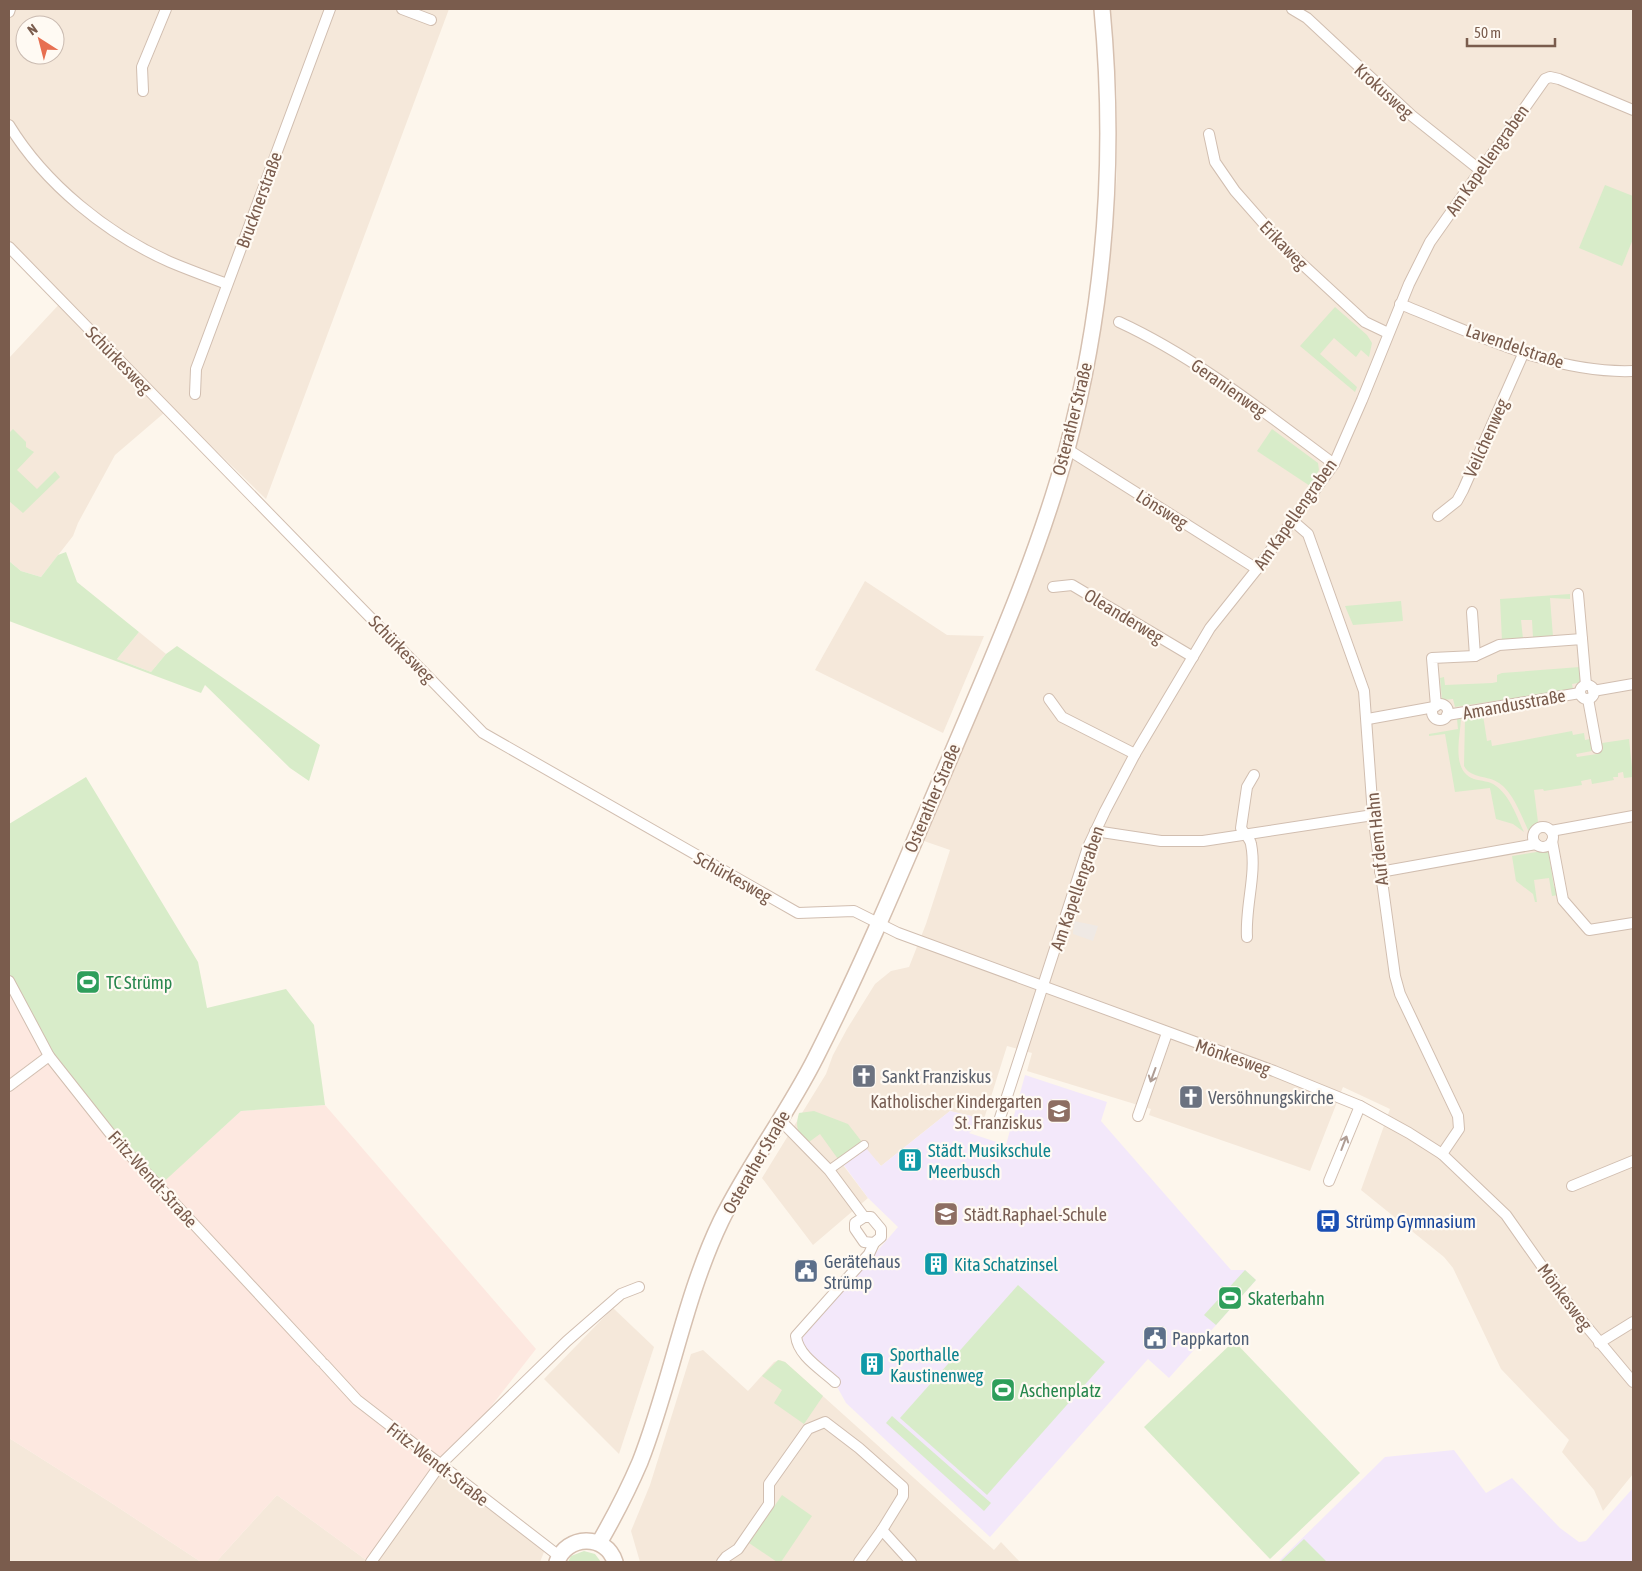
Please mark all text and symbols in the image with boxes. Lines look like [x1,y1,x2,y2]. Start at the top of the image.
north arrow [15,15,65,65]
scale bar [1467,15,1554,47]
text: N [24,21,40,38]
text: 50 m [1474,24,1501,41]
street label: Krokusweg [1350,59,1418,123]
street label: Am Kapellengraben [1441,101,1533,219]
street label: Brucknerstraße [232,149,286,251]
street label: Erikaweg [1256,216,1313,274]
street label: Lavendelstraße [1463,319,1567,373]
street label: Schürkesweg [82,322,156,398]
street label: Geranienweg [1187,354,1271,422]
street label: Osterather Straße [1048,360,1096,478]
street label: Veilchenweg [1459,395,1513,481]
street label: Am Kapellengraben [1249,455,1341,573]
street label: Lönsweg [1132,485,1192,533]
street label: Oleanderweg [1081,584,1168,648]
street label: Schürkesweg [365,611,439,687]
street label: Amandusstraße [1461,685,1567,723]
street label: Osterather Straße [900,741,964,855]
street label: Auf dem Hahn [1362,791,1392,887]
street label: Am Kapellengraben [1046,823,1108,953]
street label: Schürkesweg [691,847,776,907]
sports icon: TC Strümp [75,969,101,995]
place label: TC Strümp [106,972,172,993]
street label: Mönkesweg [1193,1034,1273,1080]
church icon: Sankt Franziskus [851,1063,877,1089]
place label: Sankt Franziskus [882,1066,991,1087]
one-way arrow [1148,1067,1157,1082]
church icon: Versöhnungskirche [1178,1084,1204,1110]
place label: Versöhnungskirche [1208,1087,1334,1108]
place label: Katholischer Kindergarten St. Franziskus [870,1091,1042,1133]
school or university icon: Katholischer Kindergarten St. Franziskus [1046,1098,1072,1124]
street label: Osterather Straße [718,1107,794,1217]
street label: Fritz-Wendt-Straße [104,1126,202,1232]
one-way arrow [1340,1136,1349,1151]
place label: Städt. Musikschule Meerbusch [928,1140,1051,1182]
building icon: Städt. Musikschule Meerbusch [897,1147,923,1173]
school or university icon: Städt.Raphael-Schule [933,1201,959,1227]
place label: Städt.Raphael-Schule [964,1204,1107,1225]
bus stop icon: Strümp Gymnasium [1315,1208,1341,1234]
place label: Strümp Gymnasium [1346,1211,1476,1232]
place label: Gerätehaus Strümp [824,1251,900,1293]
building icon: Kita Schatzinsel [923,1251,949,1277]
place label: Kita Schatzinsel [954,1254,1058,1275]
public building icon: Gerätehaus Strümp [793,1258,819,1284]
street label: Mönkesweg [1533,1260,1597,1335]
sports icon: Skaterbahn [1217,1285,1243,1311]
place label: Skaterbahn [1248,1288,1325,1309]
public building icon: Pappkarton [1142,1325,1168,1351]
place label: Pappkarton [1172,1328,1250,1349]
place label: Sporthalle Kaustinenweg [890,1344,984,1386]
building icon: Sporthalle Kaustinenweg [859,1351,885,1377]
sports icon: Aschenplatz [990,1377,1016,1403]
place label: Aschenplatz [1020,1380,1101,1401]
street label: Fritz-Wendt-Straße [383,1418,493,1510]

